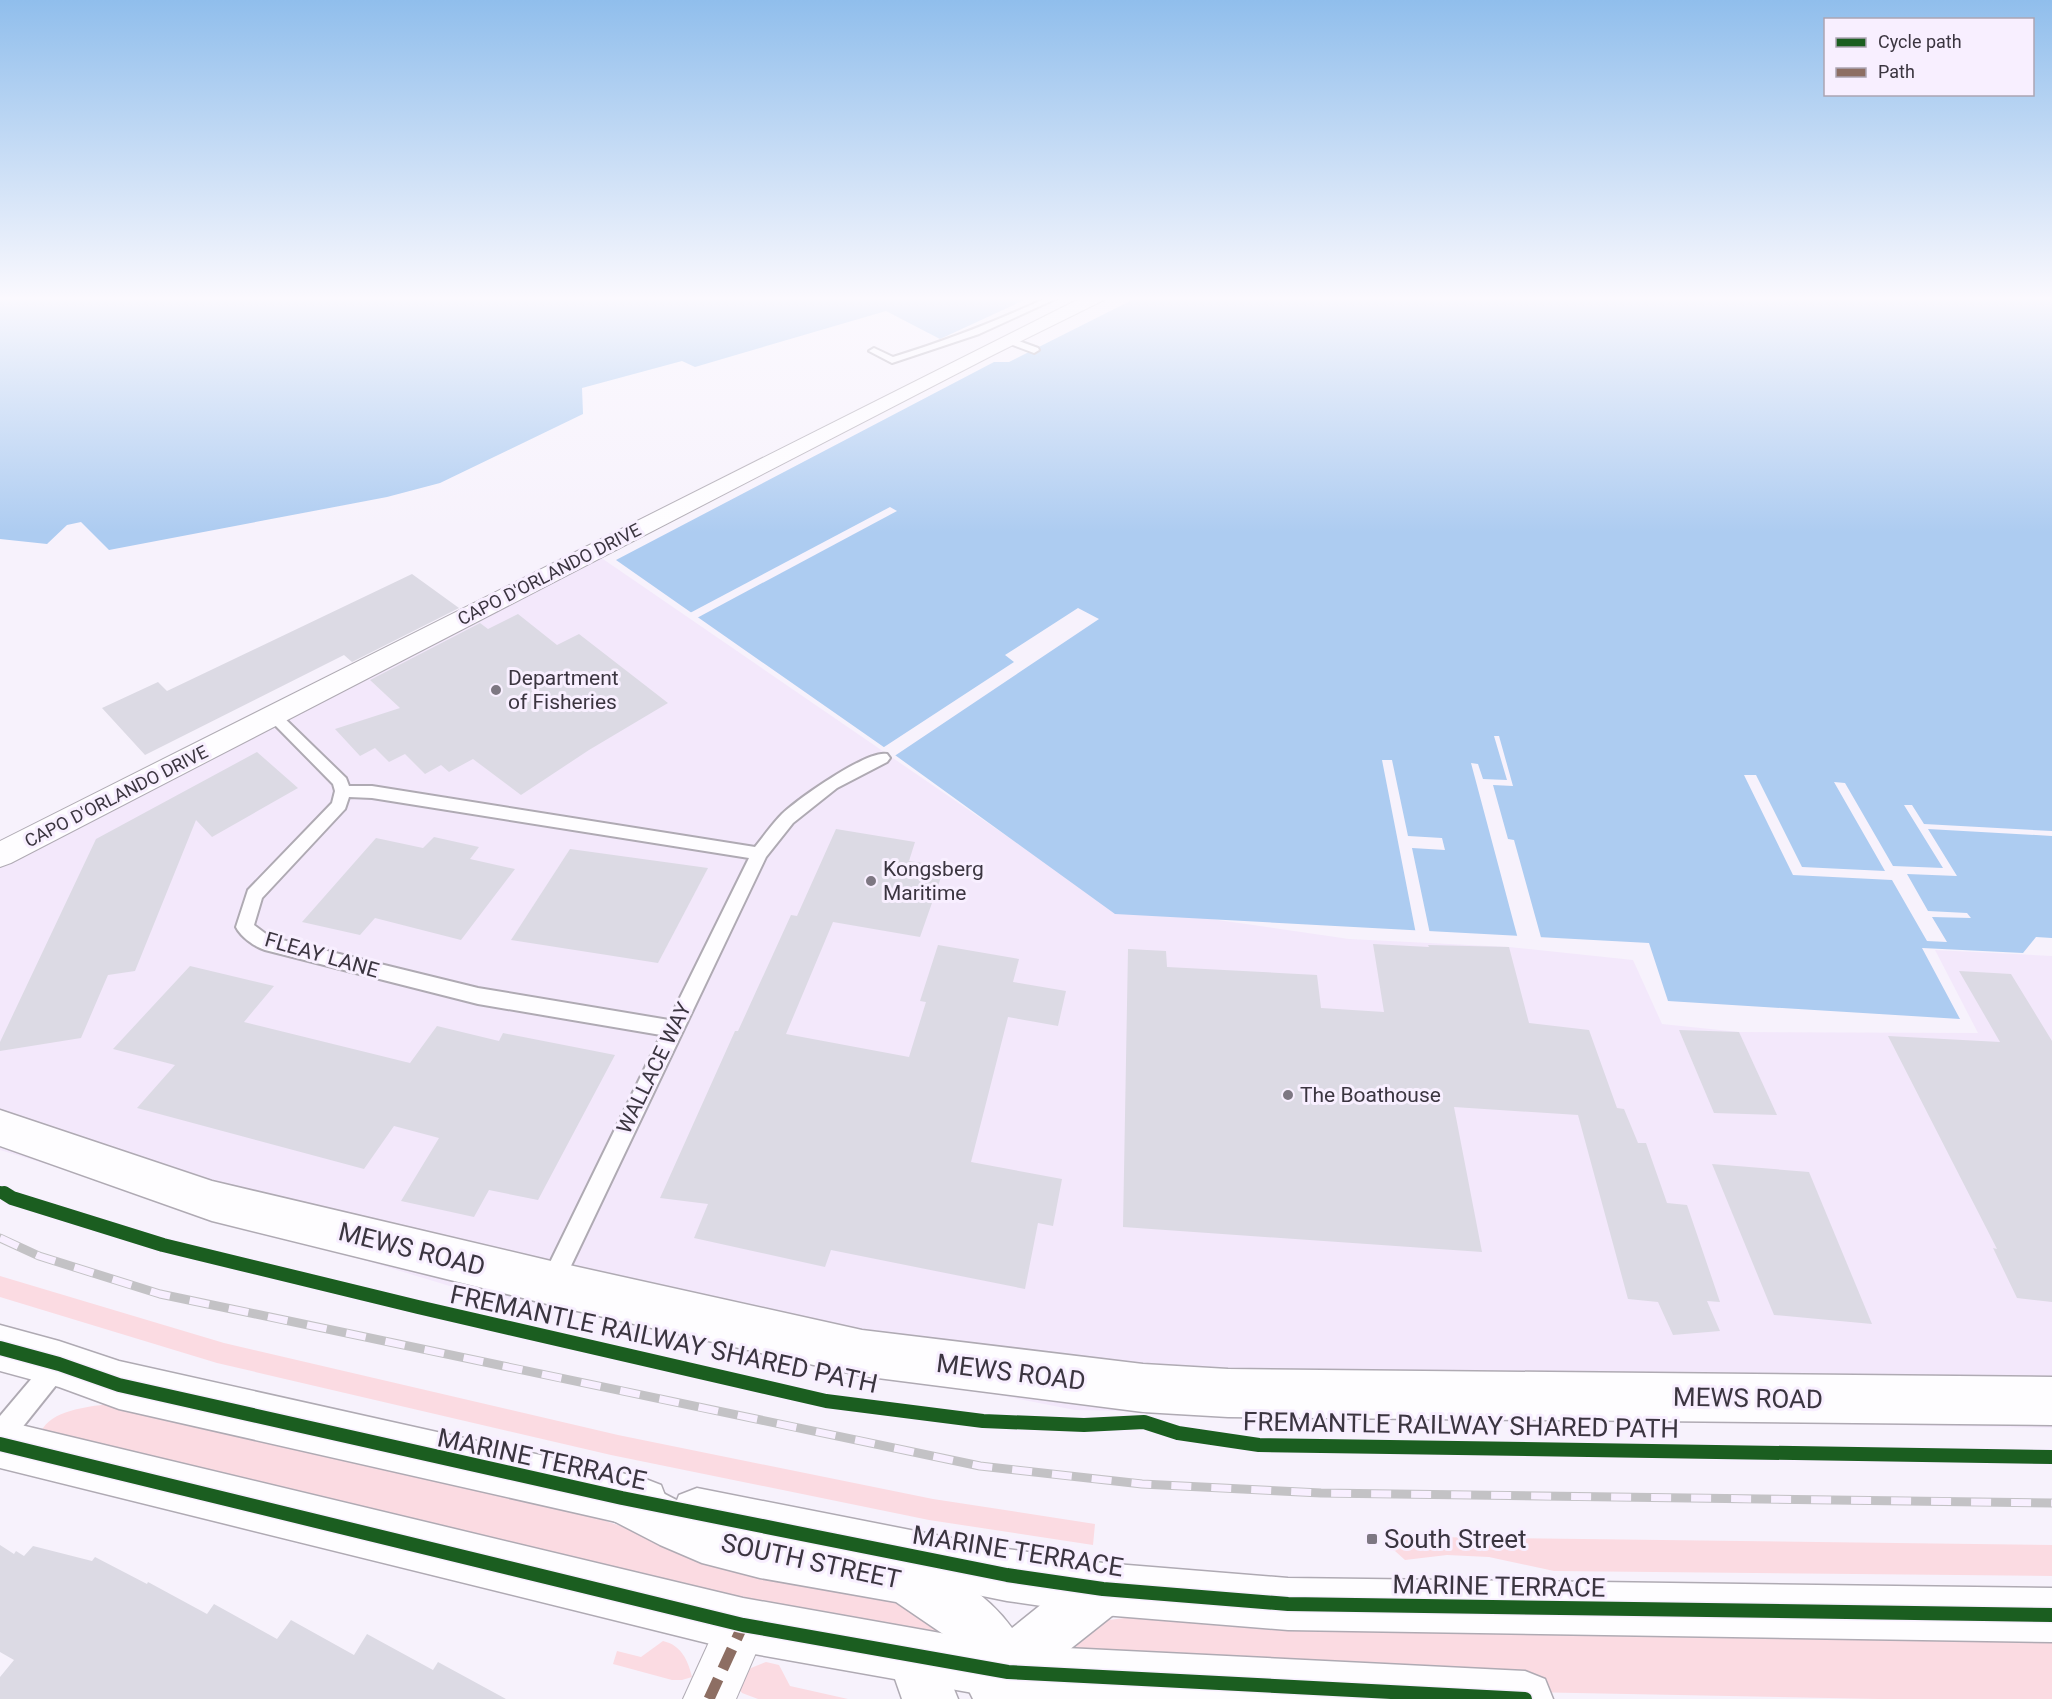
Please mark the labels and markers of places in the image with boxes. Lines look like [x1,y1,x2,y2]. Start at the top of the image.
place label: Department of Fisheries [508,666,619,714]
marker: Department of Fisheries [489,683,503,697]
place label: Kongsberg Maritime [883,857,984,905]
marker: Kongsberg Maritime [864,874,878,888]
place label: The Boathouse [1300,1083,1441,1107]
marker: The Boathouse [1281,1088,1295,1102]
place label: South Street [1384,1524,1526,1554]
marker: South Street [1365,1532,1379,1546]

